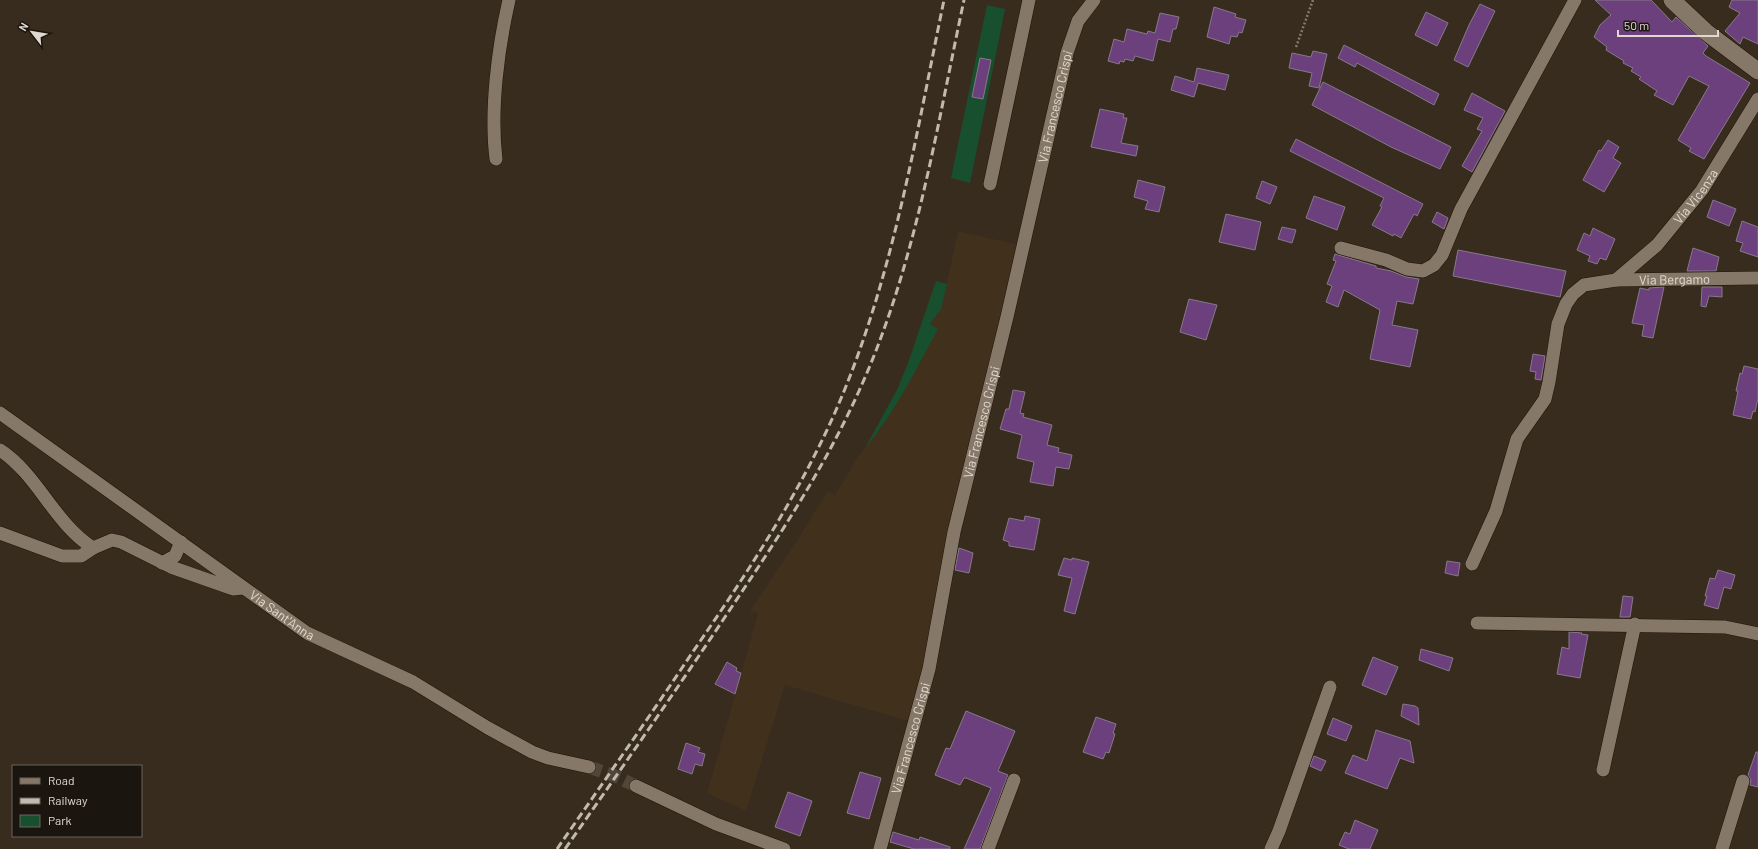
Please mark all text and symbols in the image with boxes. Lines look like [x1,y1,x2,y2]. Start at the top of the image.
north arrow [12,12,52,52]
scale bar [1618,12,1718,38]
text: 50 m [1624,18,1649,32]
text: N [16,20,30,33]
street label: Via Francesco Crispi [1034,48,1075,164]
street label: Via Vicenza [1670,166,1721,227]
street label: Via Bergamo [1639,271,1710,288]
street label: Via Francesco Crispi [960,364,1003,480]
street label: Via Sant'Anna [247,587,317,643]
street label: Via Francesco Crispi [887,681,933,796]
legend [12,765,142,837]
text: Road [48,773,75,787]
text: Railway [48,793,88,807]
text: Park [48,813,72,827]

